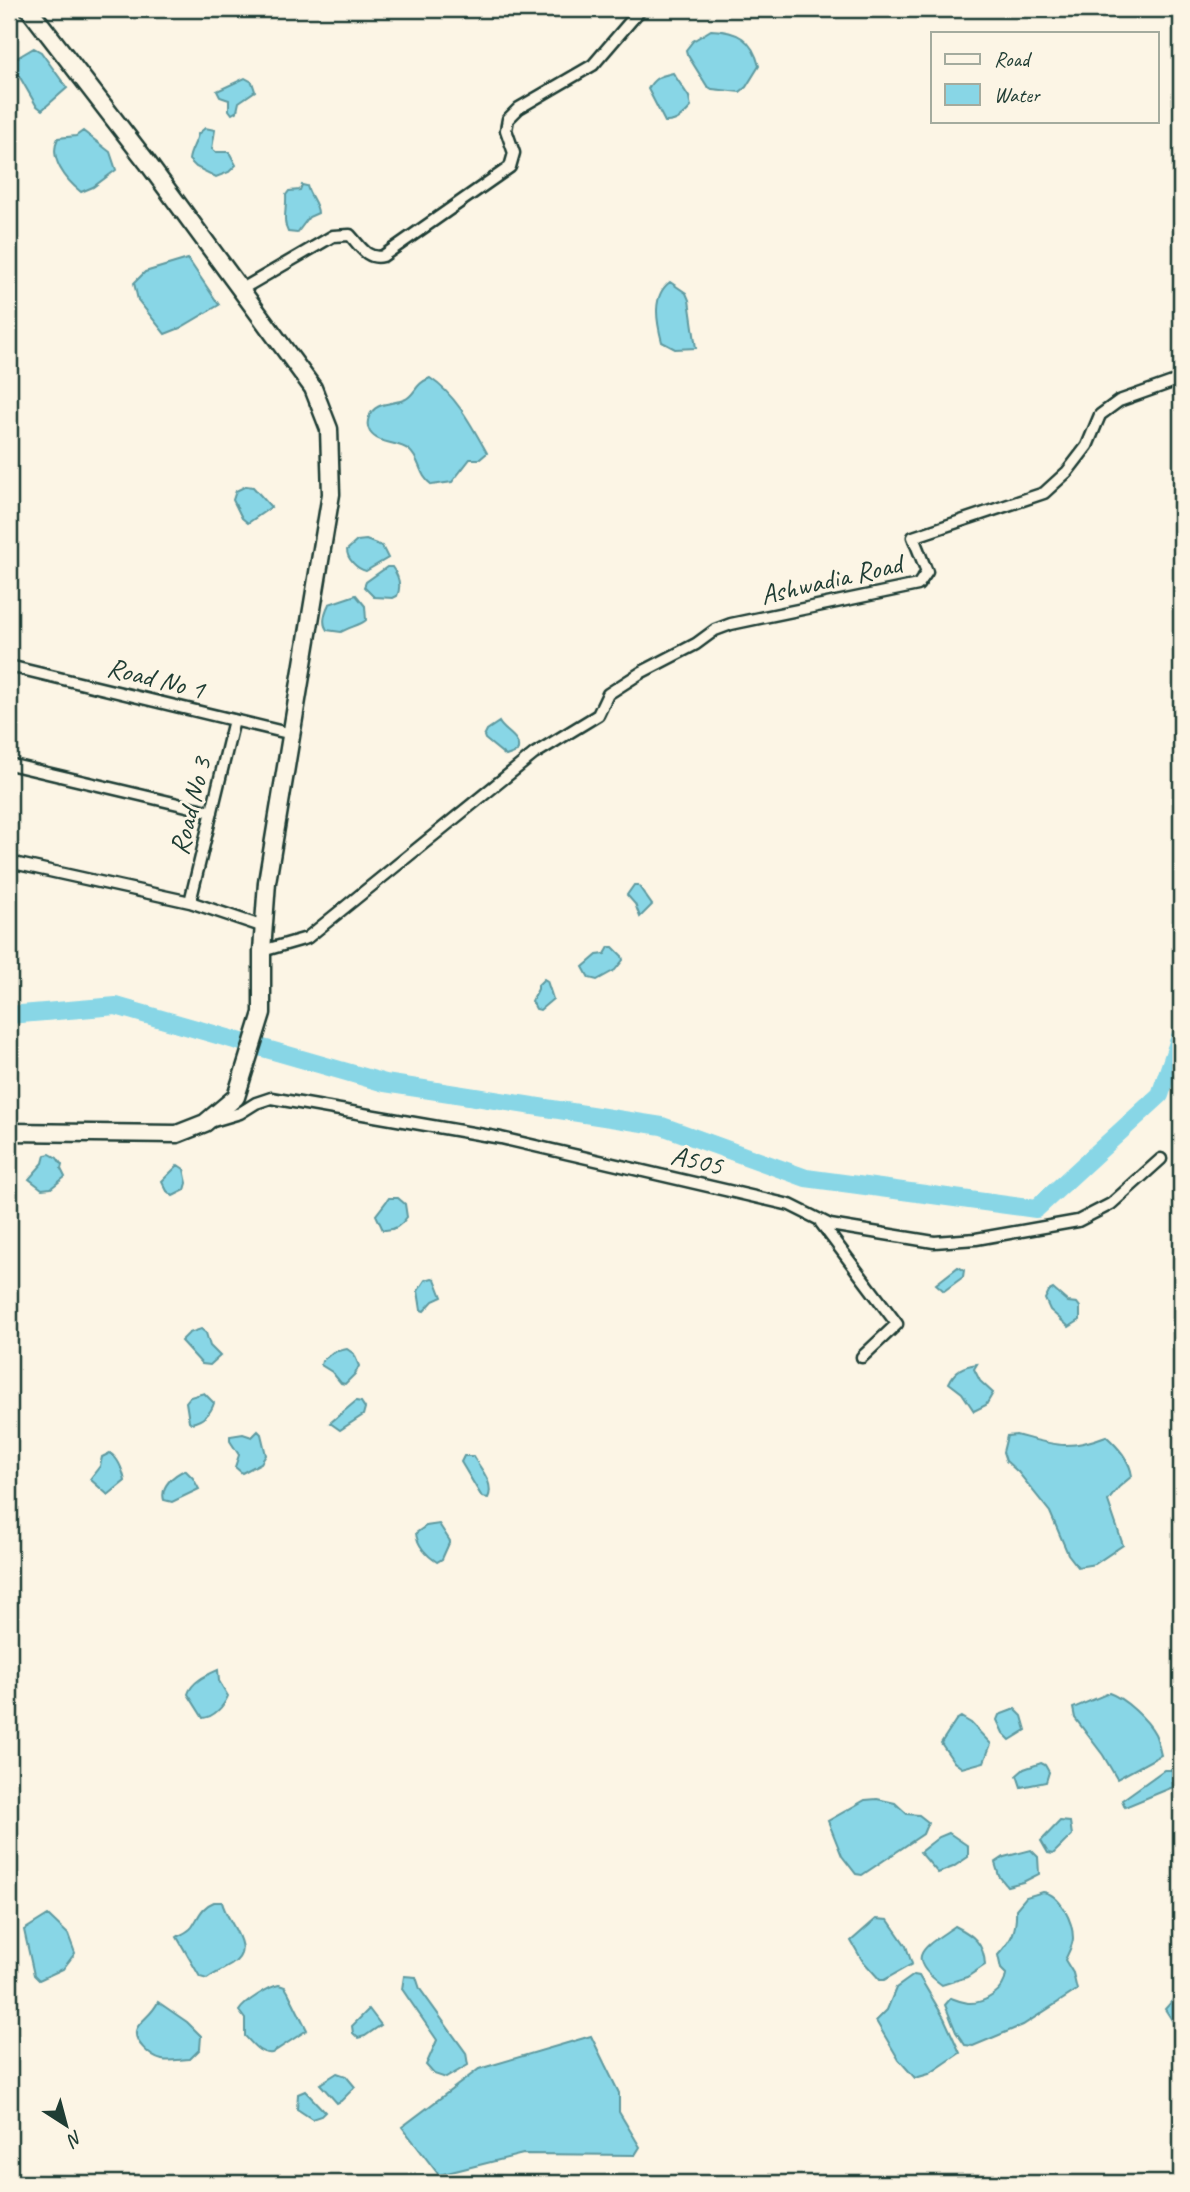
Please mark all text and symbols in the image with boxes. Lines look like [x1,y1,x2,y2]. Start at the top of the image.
legend [931,32,1158,122]
text: Road [994,46,1033,72]
text: Water [994,82,1041,108]
street label: Ashwadia Road [757,545,909,612]
street label: Road No 1 [104,649,209,707]
street label: Road No 3 [161,752,220,858]
street label: A505 [668,1137,728,1183]
north arrow [32,2090,102,2160]
text: N [61,2125,87,2153]

